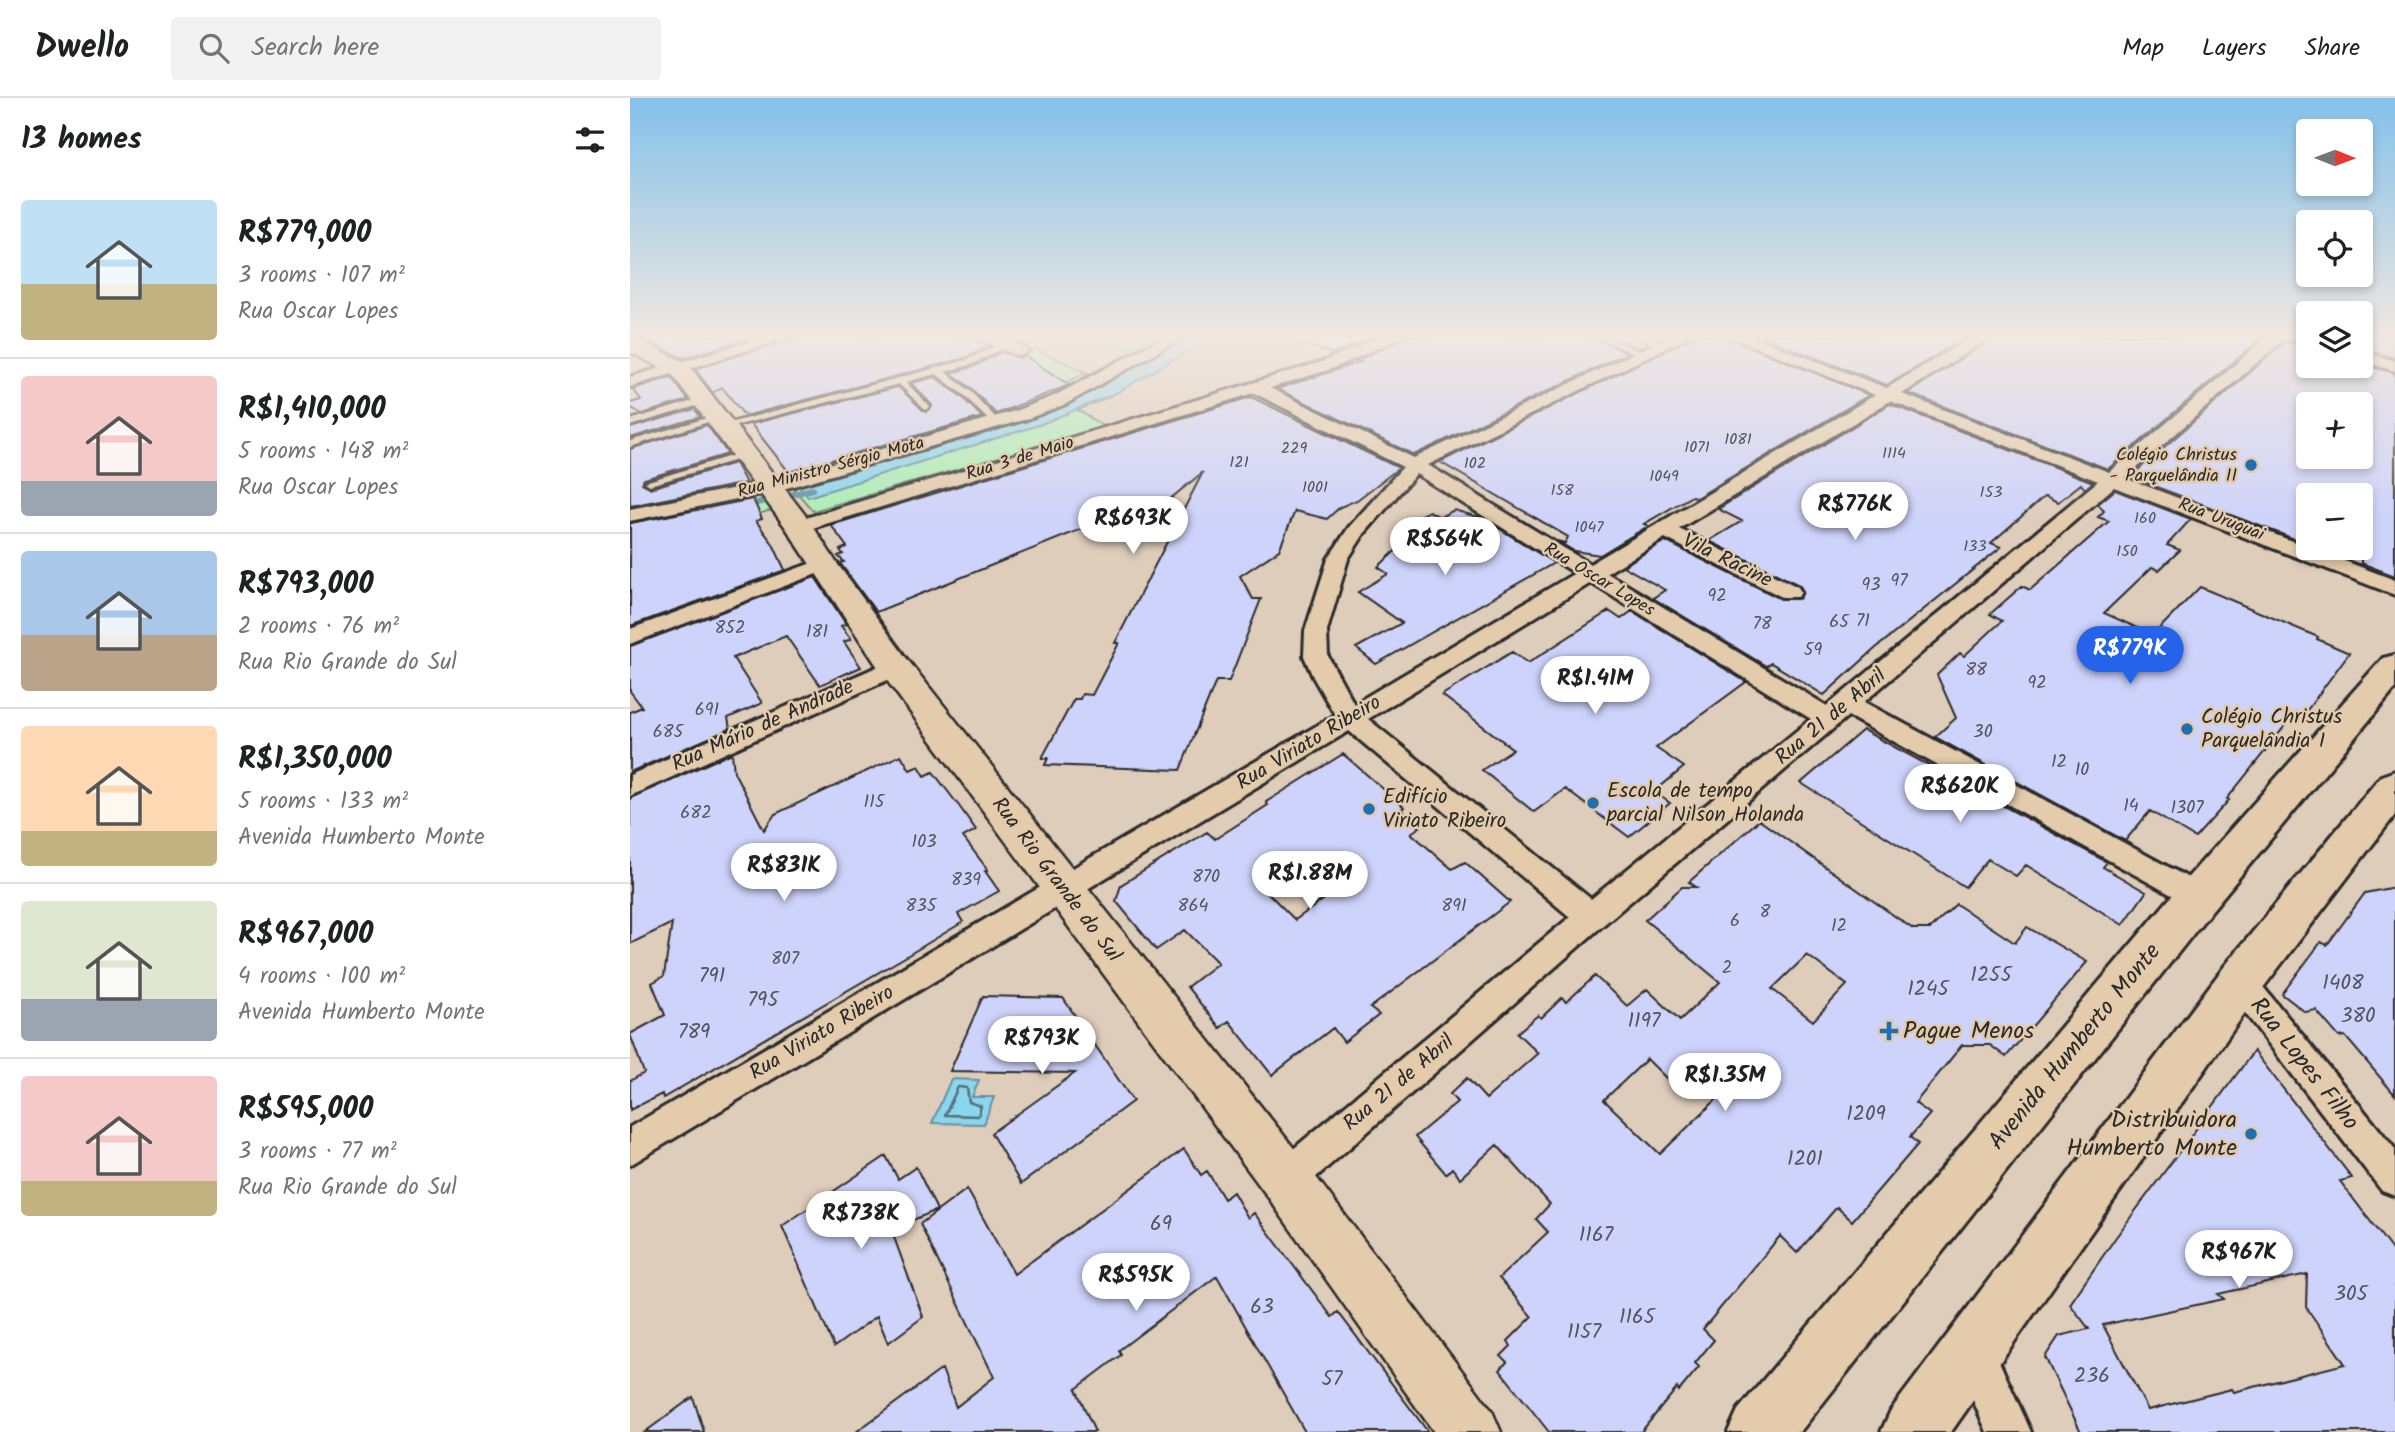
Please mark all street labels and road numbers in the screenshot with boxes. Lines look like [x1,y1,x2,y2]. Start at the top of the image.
street label: Rua Ministro Sérgio Mota [734,429,928,507]
street label: Rua 3 de Maio [962,429,1078,489]
street label: Rua Uruguai [2174,490,2269,550]
street label: Vila Racine [1676,525,1778,597]
street label: Rua Oscar Lopes [1538,535,1661,625]
street label: Rua 21 de Abril [1768,660,1894,774]
street label: Rua Mário de Andrade [667,671,860,781]
street label: Rua Viriato Ribeiro [1230,687,1388,799]
street label: Rua Rio Grande do Sul [983,790,1129,970]
street label: Avenida Humberto Monte [1979,935,2171,1159]
street label: Rua Viriato Ribeiro [743,977,901,1089]
street label: Rua Lopes Filho [2239,989,2369,1139]
street label: Rua 21 de Abril [1336,1026,1462,1140]

